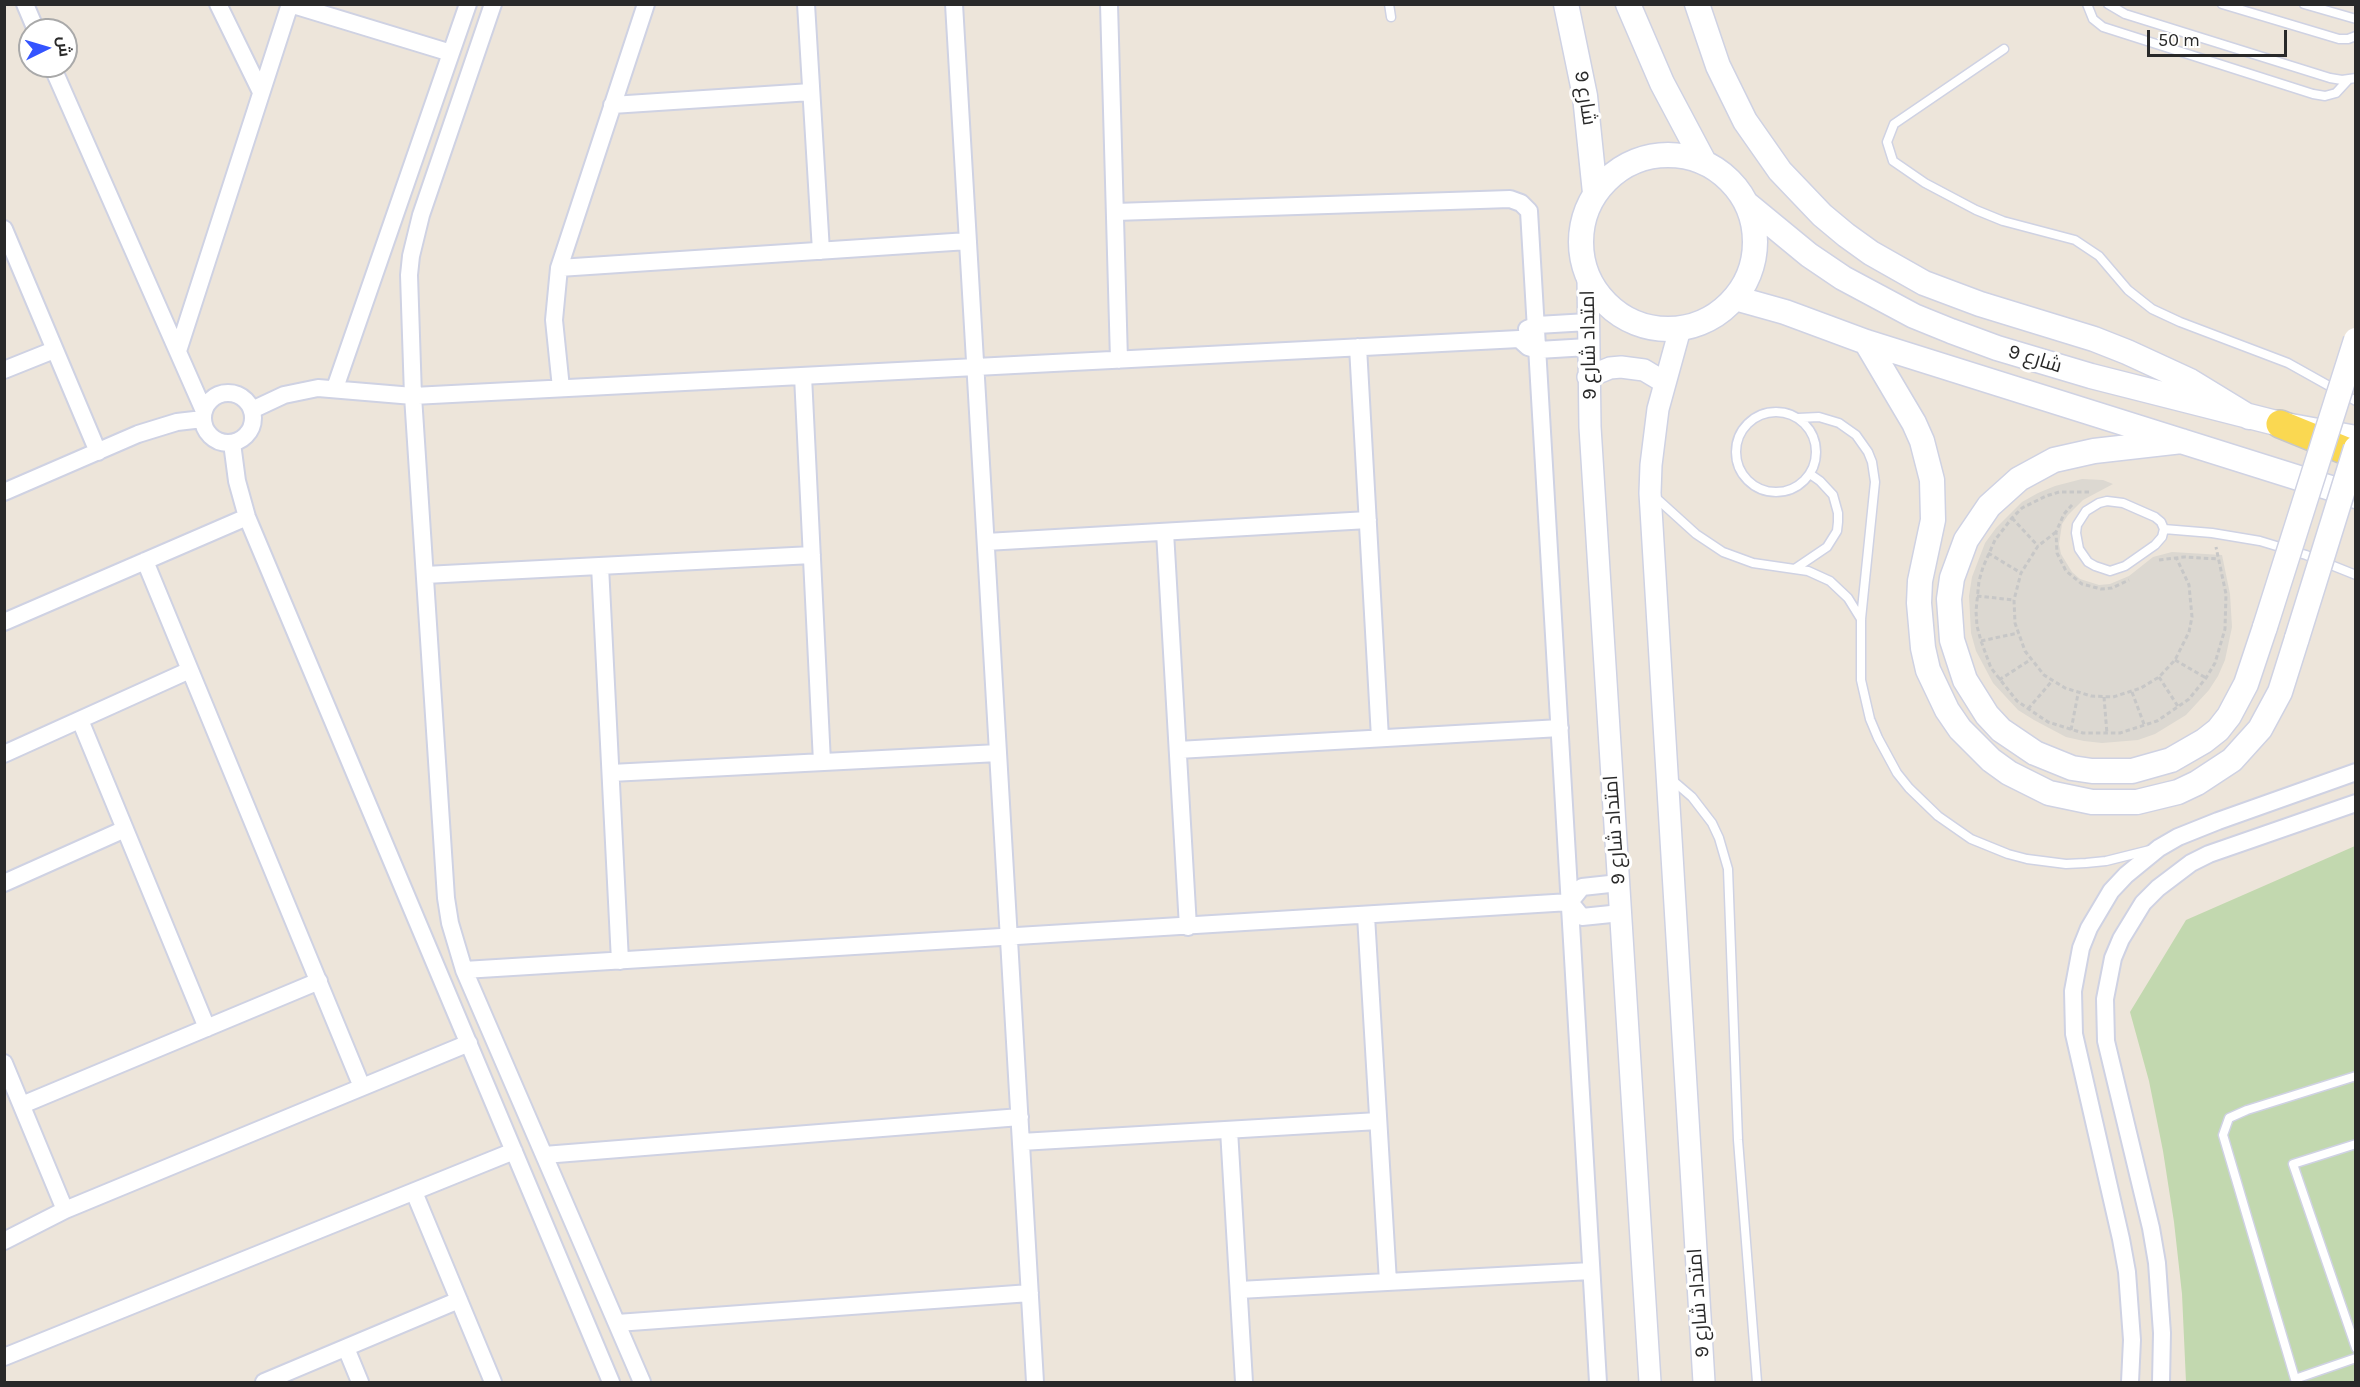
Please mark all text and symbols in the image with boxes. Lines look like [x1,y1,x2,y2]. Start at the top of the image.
north arrow [18,18,78,78]
scale bar [2150,18,2290,56]
text: 50 m [2158,29,2200,51]
text: ش [54,36,75,58]
street label: شارع 9 [1569,69,1601,127]
street label: امتداد شارع 9 [1576,290,1602,400]
street label: شارع 9 [2005,339,2065,379]
street label: امتداد شارع 9 [1599,774,1631,886]
street label: امتداد شارع 9 [1683,1247,1715,1359]

